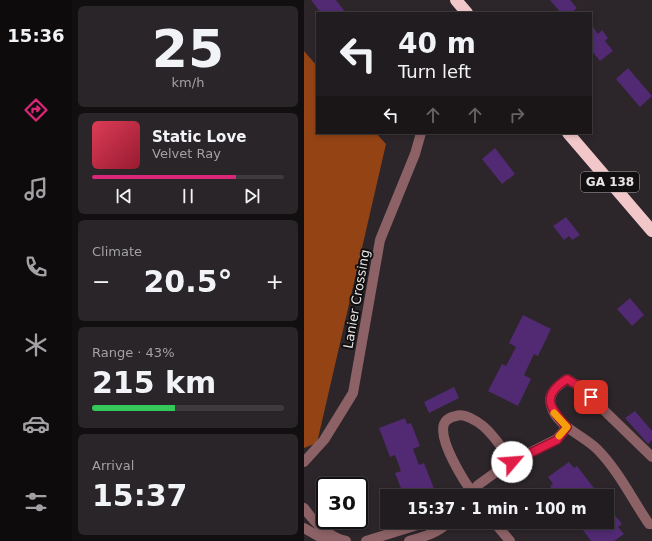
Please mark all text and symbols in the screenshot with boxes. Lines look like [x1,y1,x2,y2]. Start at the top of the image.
text: 25 [152,19,224,79]
text: 15:36 [7,25,65,46]
text: 40 m [398,27,476,60]
icon: left [332,28,384,80]
text: Turn left [398,61,471,82]
text: km/h [172,75,204,90]
icon: directions [22,96,50,124]
icon: left [380,104,402,126]
icon: ahead [422,104,444,126]
icon: ahead [464,104,486,126]
icon: right [506,104,528,126]
text: Static Love [152,128,246,146]
text: Velvet Ray [152,146,221,161]
road number: GA 138 [581,172,639,192]
icon: music [22,175,50,203]
icon: previous [113,185,135,207]
icon: pause [177,185,199,207]
icon: next [241,185,263,207]
text: Climate [92,244,142,259]
street label: Lanier Crossing [340,248,373,350]
icon: phone [22,253,50,281]
text: 20.5° [143,264,233,299]
text: − [92,269,110,294]
text: + [266,269,284,294]
icon: climate [22,331,50,359]
text: Range · 43% [92,345,175,360]
text: 215 km [92,365,216,400]
pin [574,380,608,414]
icon: arrive [580,386,602,408]
icon: car [22,410,50,438]
position arrow [491,441,533,483]
text: Arrival [92,458,134,473]
speed limit sign: 30 [316,477,368,529]
text: 15:37 [92,478,188,513]
icon: filters [22,488,50,516]
text: 15:37 · 1 min · 100 m [407,500,587,518]

